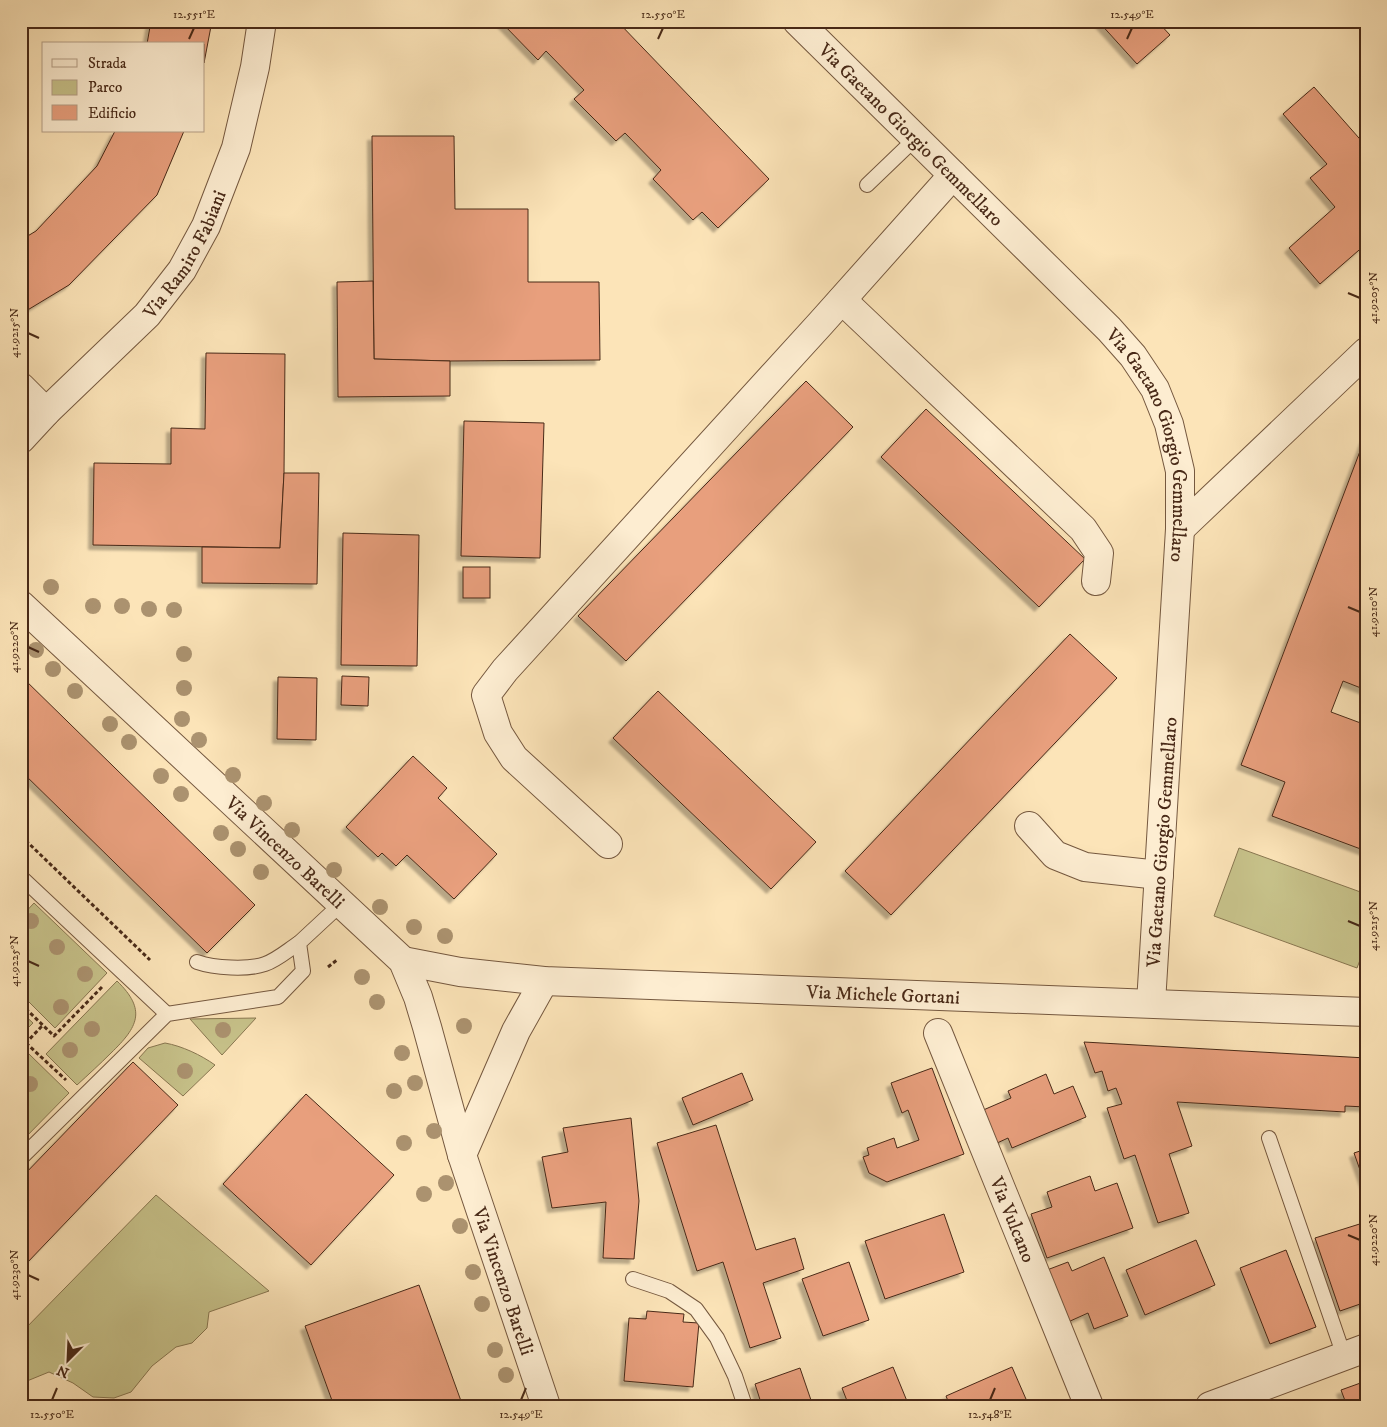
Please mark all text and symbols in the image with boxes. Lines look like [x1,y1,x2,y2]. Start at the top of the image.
text: 12.551°E [173,7,215,22]
text: 12.550°E [641,7,685,22]
text: 12.549°E [1110,7,1154,22]
street label: Via Gaetano Giorgio Gemmellaro [812,38,1008,231]
legend [42,42,205,132]
text: Strada [88,54,127,73]
text: Parco [88,78,122,97]
text: Edificio [88,104,136,123]
street label: Via Ramiro Fabiani [138,187,232,324]
text: 41.9205°N [1366,272,1381,324]
text: 41.9215°N [7,308,22,358]
street label: Via Gaetano Giorgio Gemmellaro [1100,323,1190,563]
text: 41.9210°N [1366,587,1381,637]
text: 41.9220°N [7,621,22,673]
street label: Via Gaetano Giorgio Gemmellaro [1142,716,1183,969]
street label: Via Vincenzo Barelli [220,791,349,914]
text: 41.9215°N [1366,901,1381,951]
text: 41.9225°N [7,935,22,987]
street label: Via Michele Gortani [805,981,960,1010]
street label: Via Vulcano [984,1173,1040,1266]
street label: Via Vincenzo Barelli [467,1204,538,1358]
text: 41.9220°N [1366,1214,1381,1266]
text: 41.9230°N [7,1250,22,1300]
north arrow [42,1334,92,1384]
text: N [54,1360,72,1382]
text: 12.550°E [30,1407,74,1422]
text: 12.549°E [499,1407,543,1422]
text: 12.548°E [968,1407,1012,1422]

